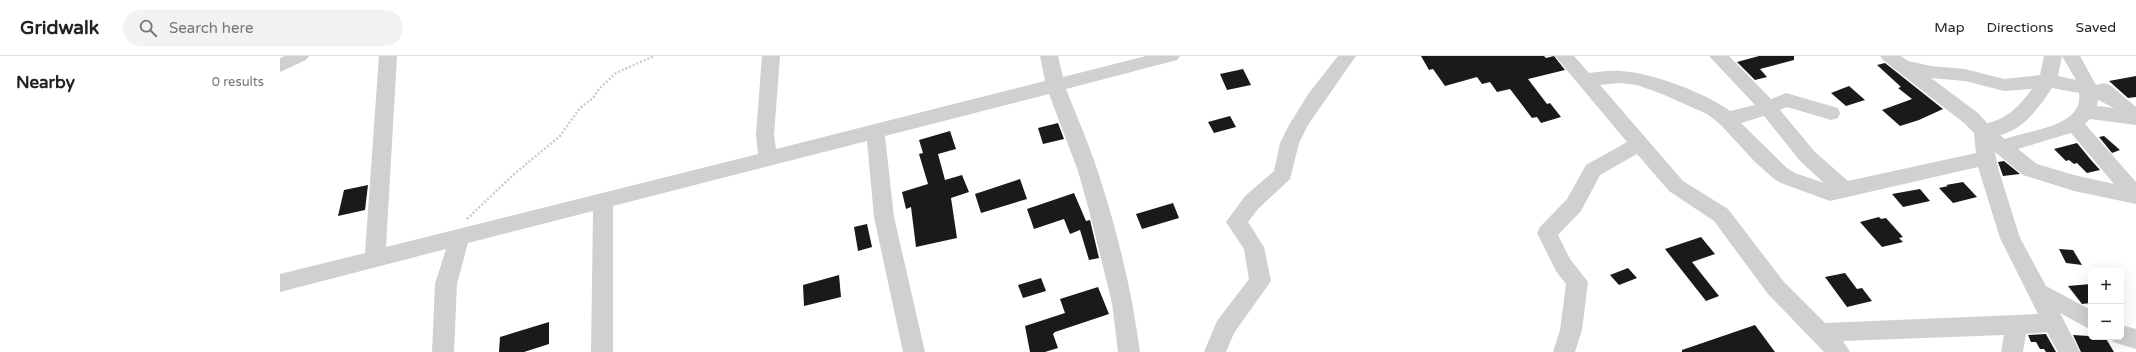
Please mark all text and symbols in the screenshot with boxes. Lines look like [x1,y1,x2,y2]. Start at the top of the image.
search box [123,10,403,46]
text: Gridwalk [20,17,99,39]
icon: search [137,17,159,39]
text: Search here [169,19,253,37]
text: Map [1934,19,1965,36]
text: Directions [1987,19,2054,36]
text: Saved [2076,19,2116,36]
text: Nearby [16,72,75,93]
text: 0 results [212,74,264,90]
map controls [2088,268,2124,340]
button: + [2088,268,2124,304]
button: − [2088,304,2124,340]

